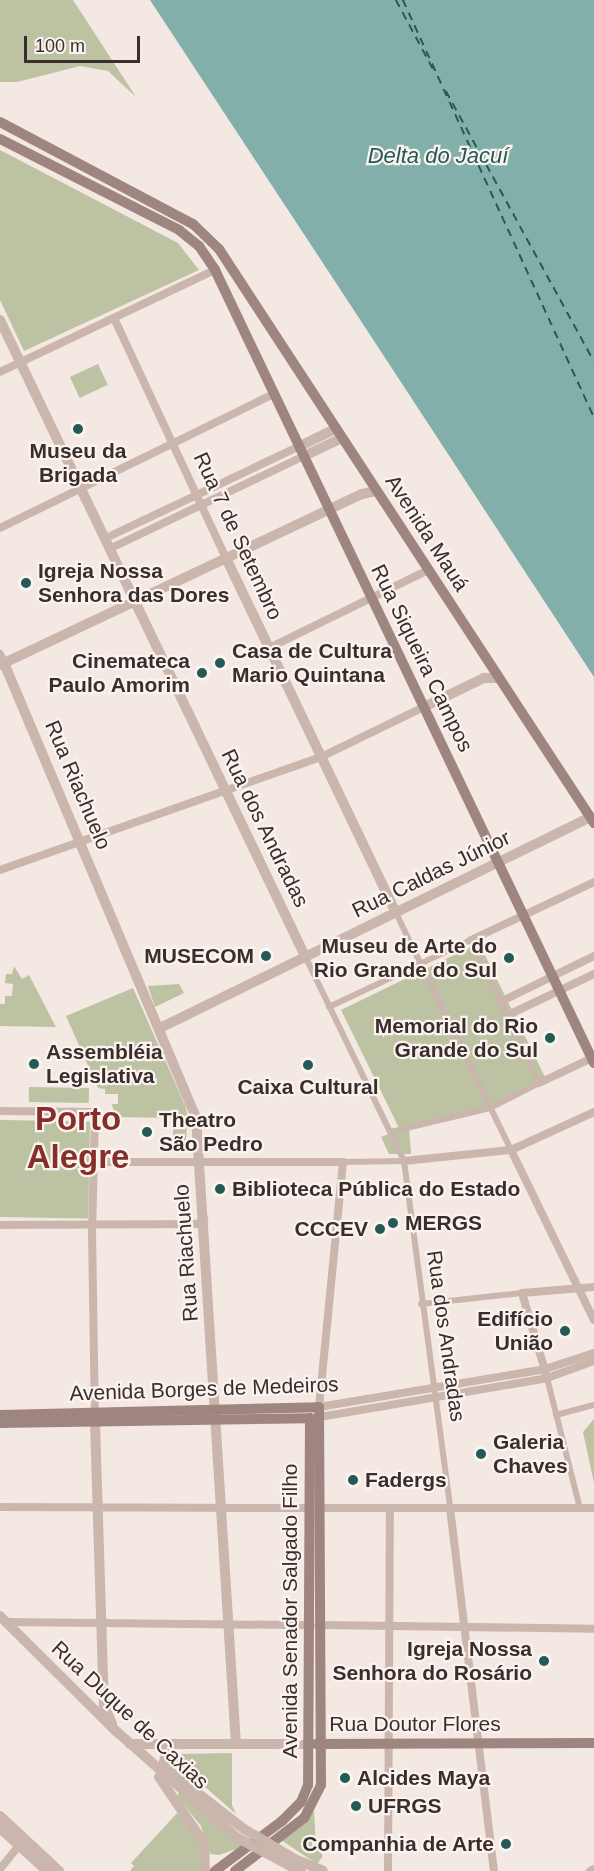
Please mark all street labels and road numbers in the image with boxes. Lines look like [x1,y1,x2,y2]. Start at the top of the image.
street label: Rua 7 de Setembro [188,448,288,624]
street label: Avenida Mauá [380,470,474,596]
street label: Rua Siqueira Campos [366,560,478,756]
street label: Rua Riachuelo [39,717,117,853]
street label: Rua dos Andradas [216,744,314,912]
street label: Rua Caldas Júnior [348,825,514,923]
street label: Rua Riachuelo [169,1183,203,1323]
street label: Rua dos Andradas [421,1248,471,1424]
street label: Avenida Borges de Medeiros [69,1372,339,1406]
street label: Avenida Senador Salgado Filho [277,1464,303,1758]
street label: Rua Duque de Caxias [46,1636,214,1794]
street label: Rua Doutor Flores [329,1711,501,1737]

